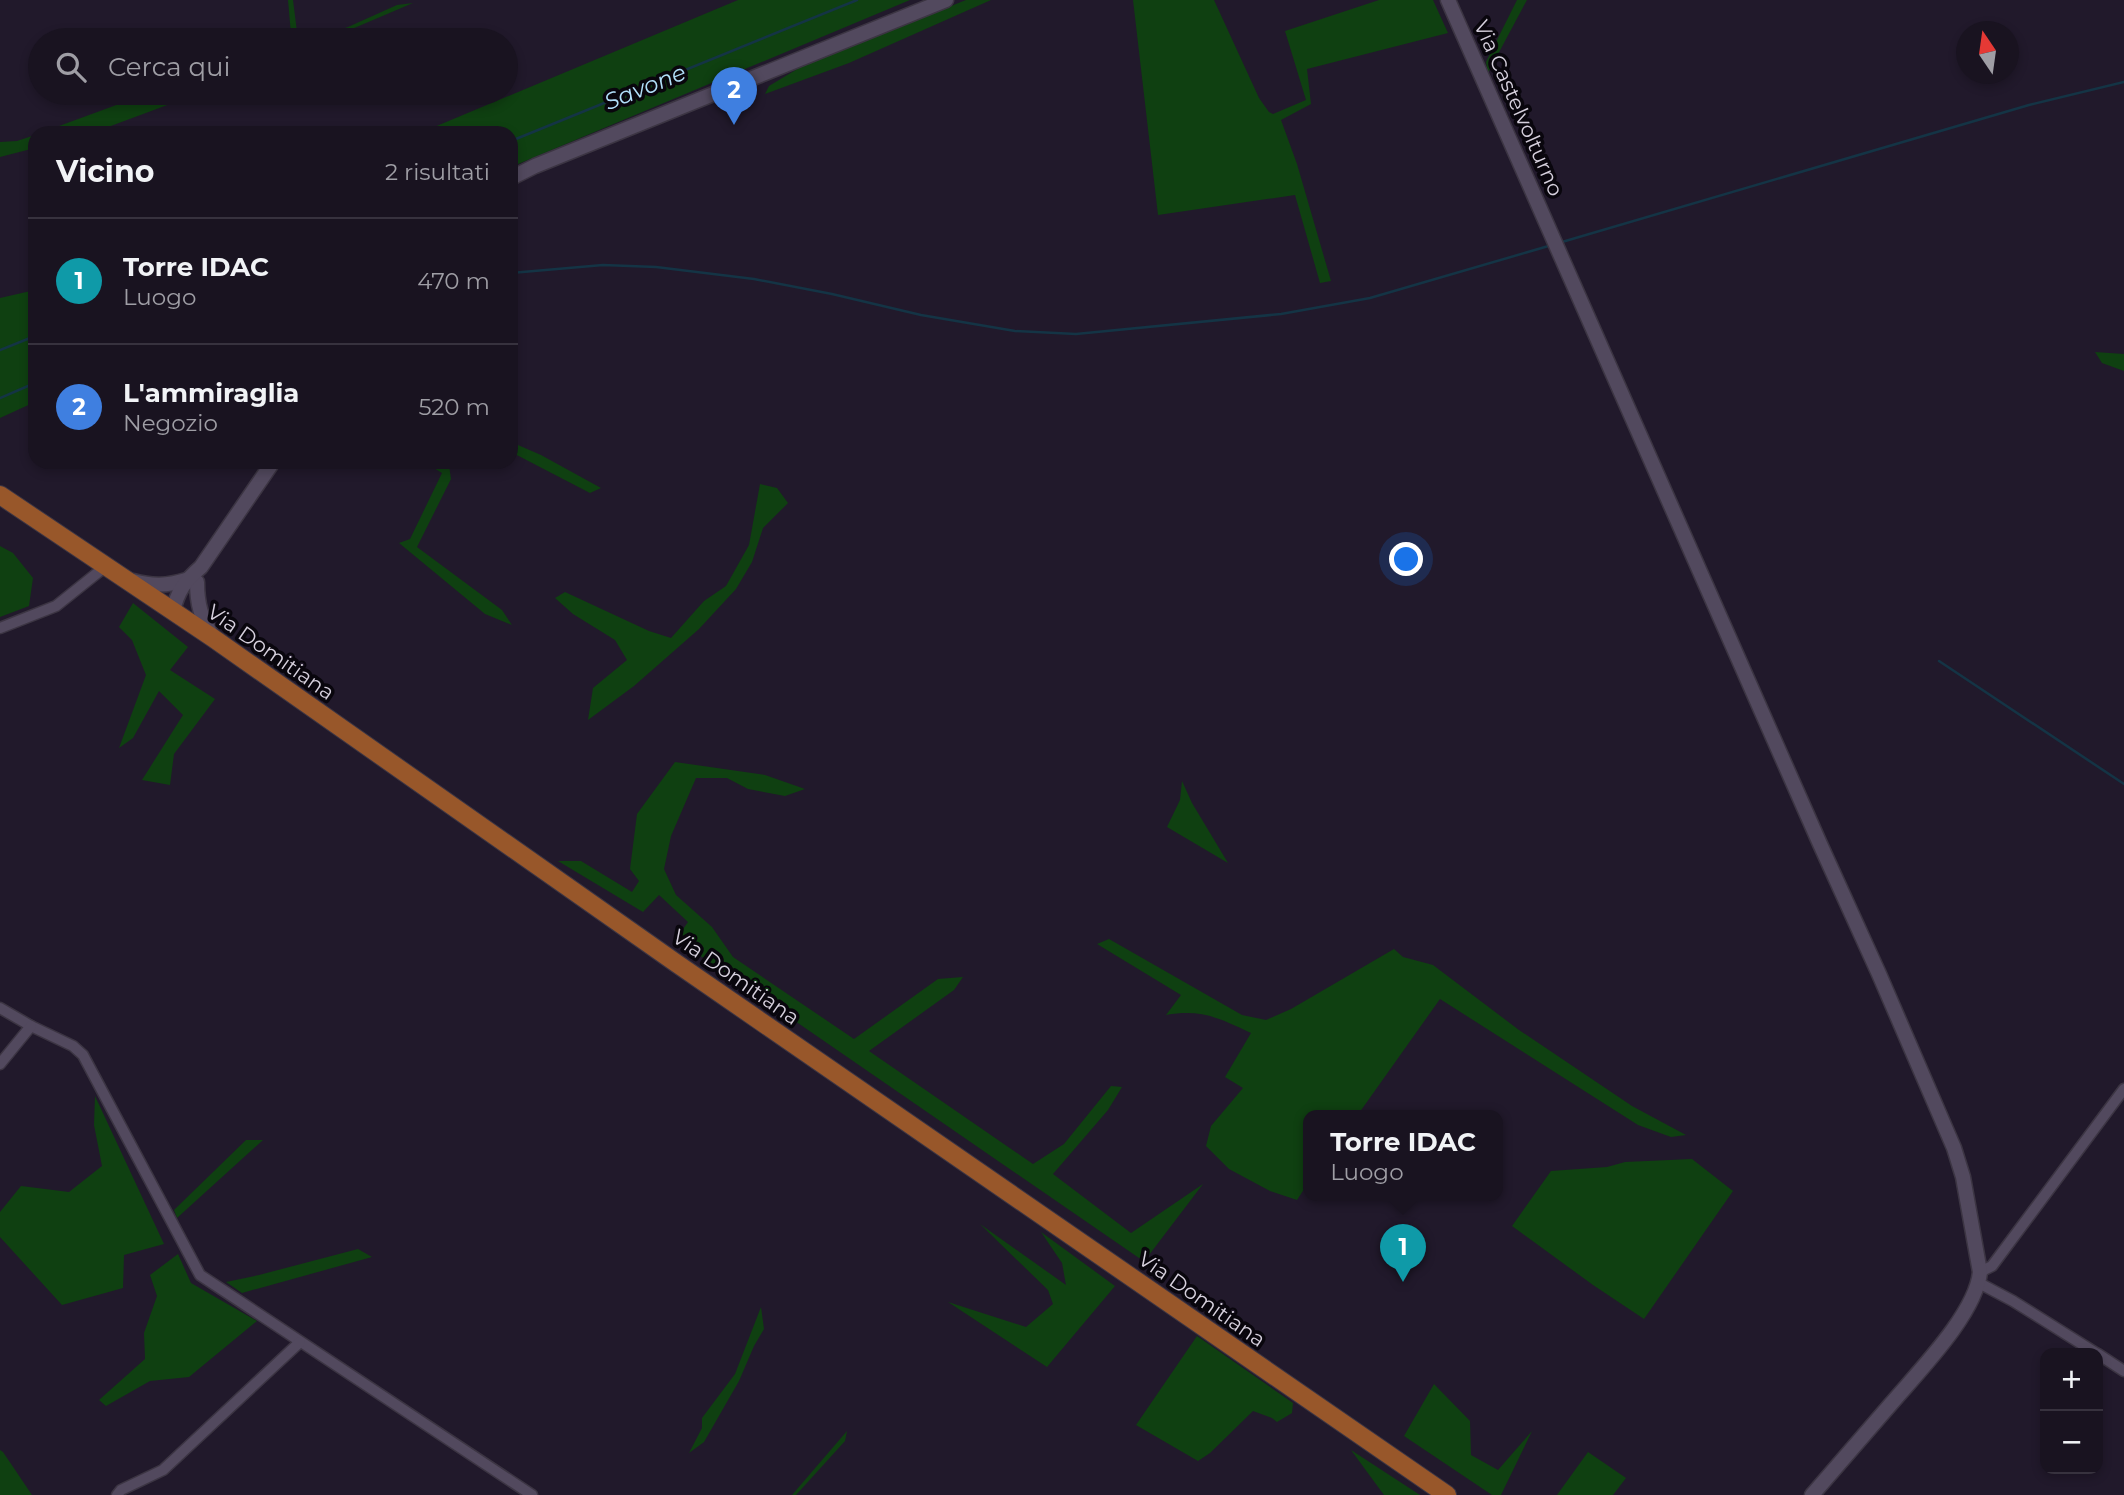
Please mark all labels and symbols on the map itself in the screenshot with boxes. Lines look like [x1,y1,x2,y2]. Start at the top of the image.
street label: Via Castelvolturno [1469,16,1569,200]
north arrow [1956,21,2019,84]
water label: Savone [600,58,690,116]
pin: 2 [711,67,757,125]
your location [1389,542,1423,576]
street label: Via Domitiana [203,599,339,705]
street label: Via Domitiana [668,924,804,1030]
pin: 1 [1380,1224,1426,1282]
street label: Via Domitiana [1134,1246,1270,1352]

